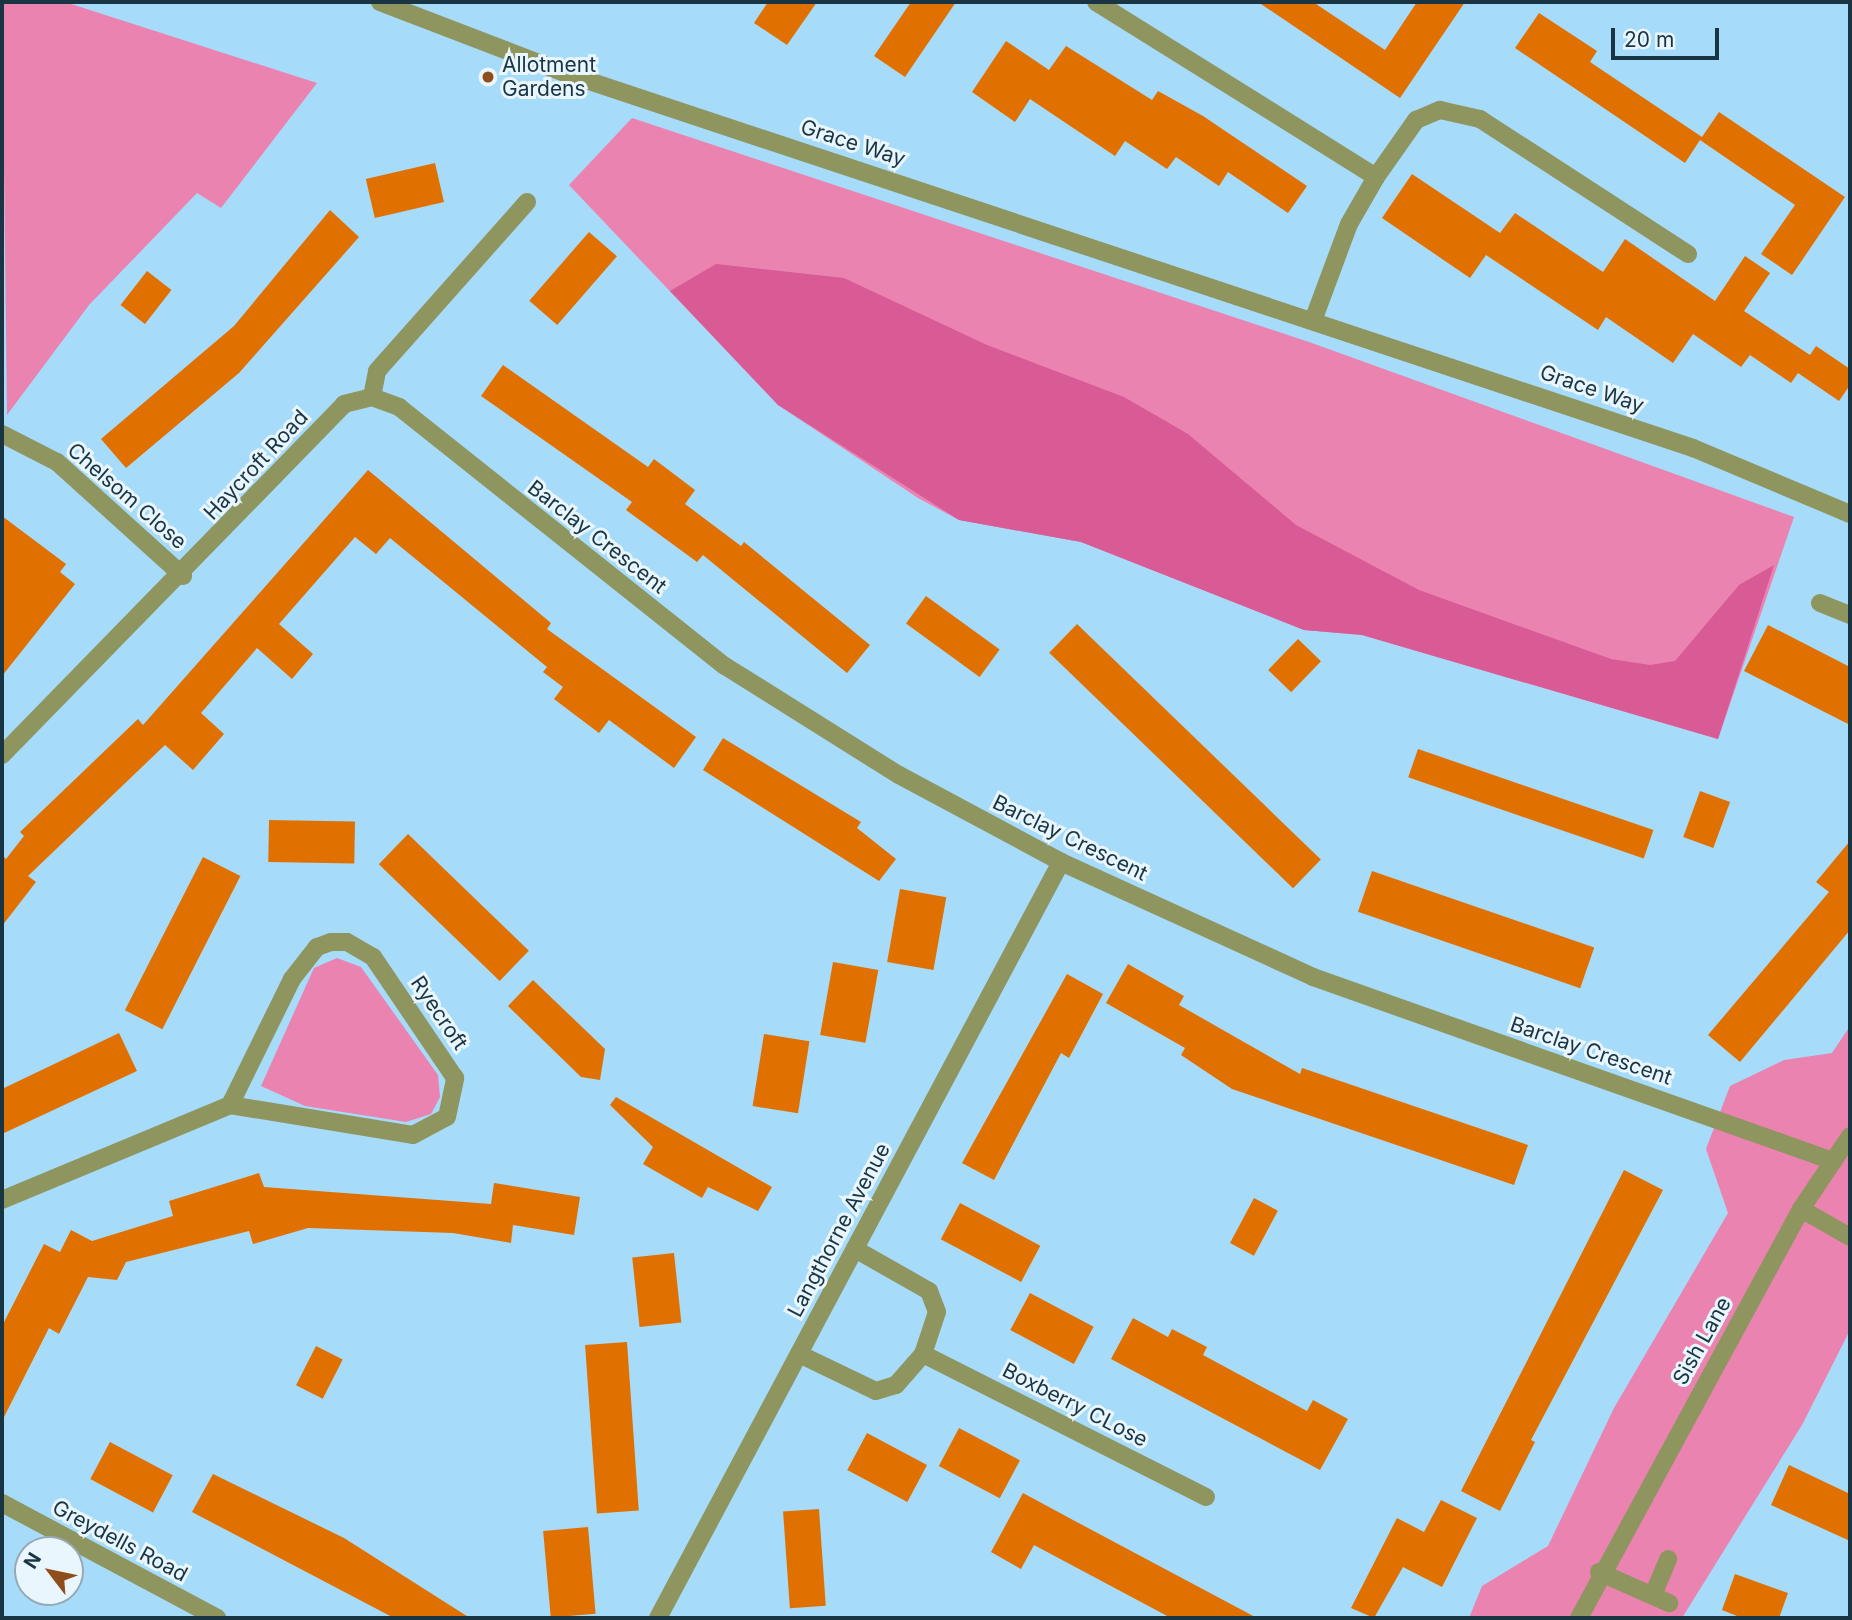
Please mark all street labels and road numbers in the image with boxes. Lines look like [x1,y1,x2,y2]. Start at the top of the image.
street label: Grace Way [798,114,908,172]
street label: Grace Way [1537,359,1647,419]
street label: Haycroft Road [199,405,313,525]
street label: Chelsom Close [62,437,192,555]
street label: Barclay Crescent [523,475,671,599]
street label: Barclay Crescent [988,790,1152,886]
street label: Ryecroft [405,971,473,1055]
street label: Barclay Crescent [1507,1012,1675,1090]
street label: Langthorne Avenue [782,1139,896,1321]
street label: Sish Lane [1668,1293,1736,1389]
street label: Boxberry CLose [998,1358,1152,1452]
street label: Greydells Road [48,1495,192,1587]

